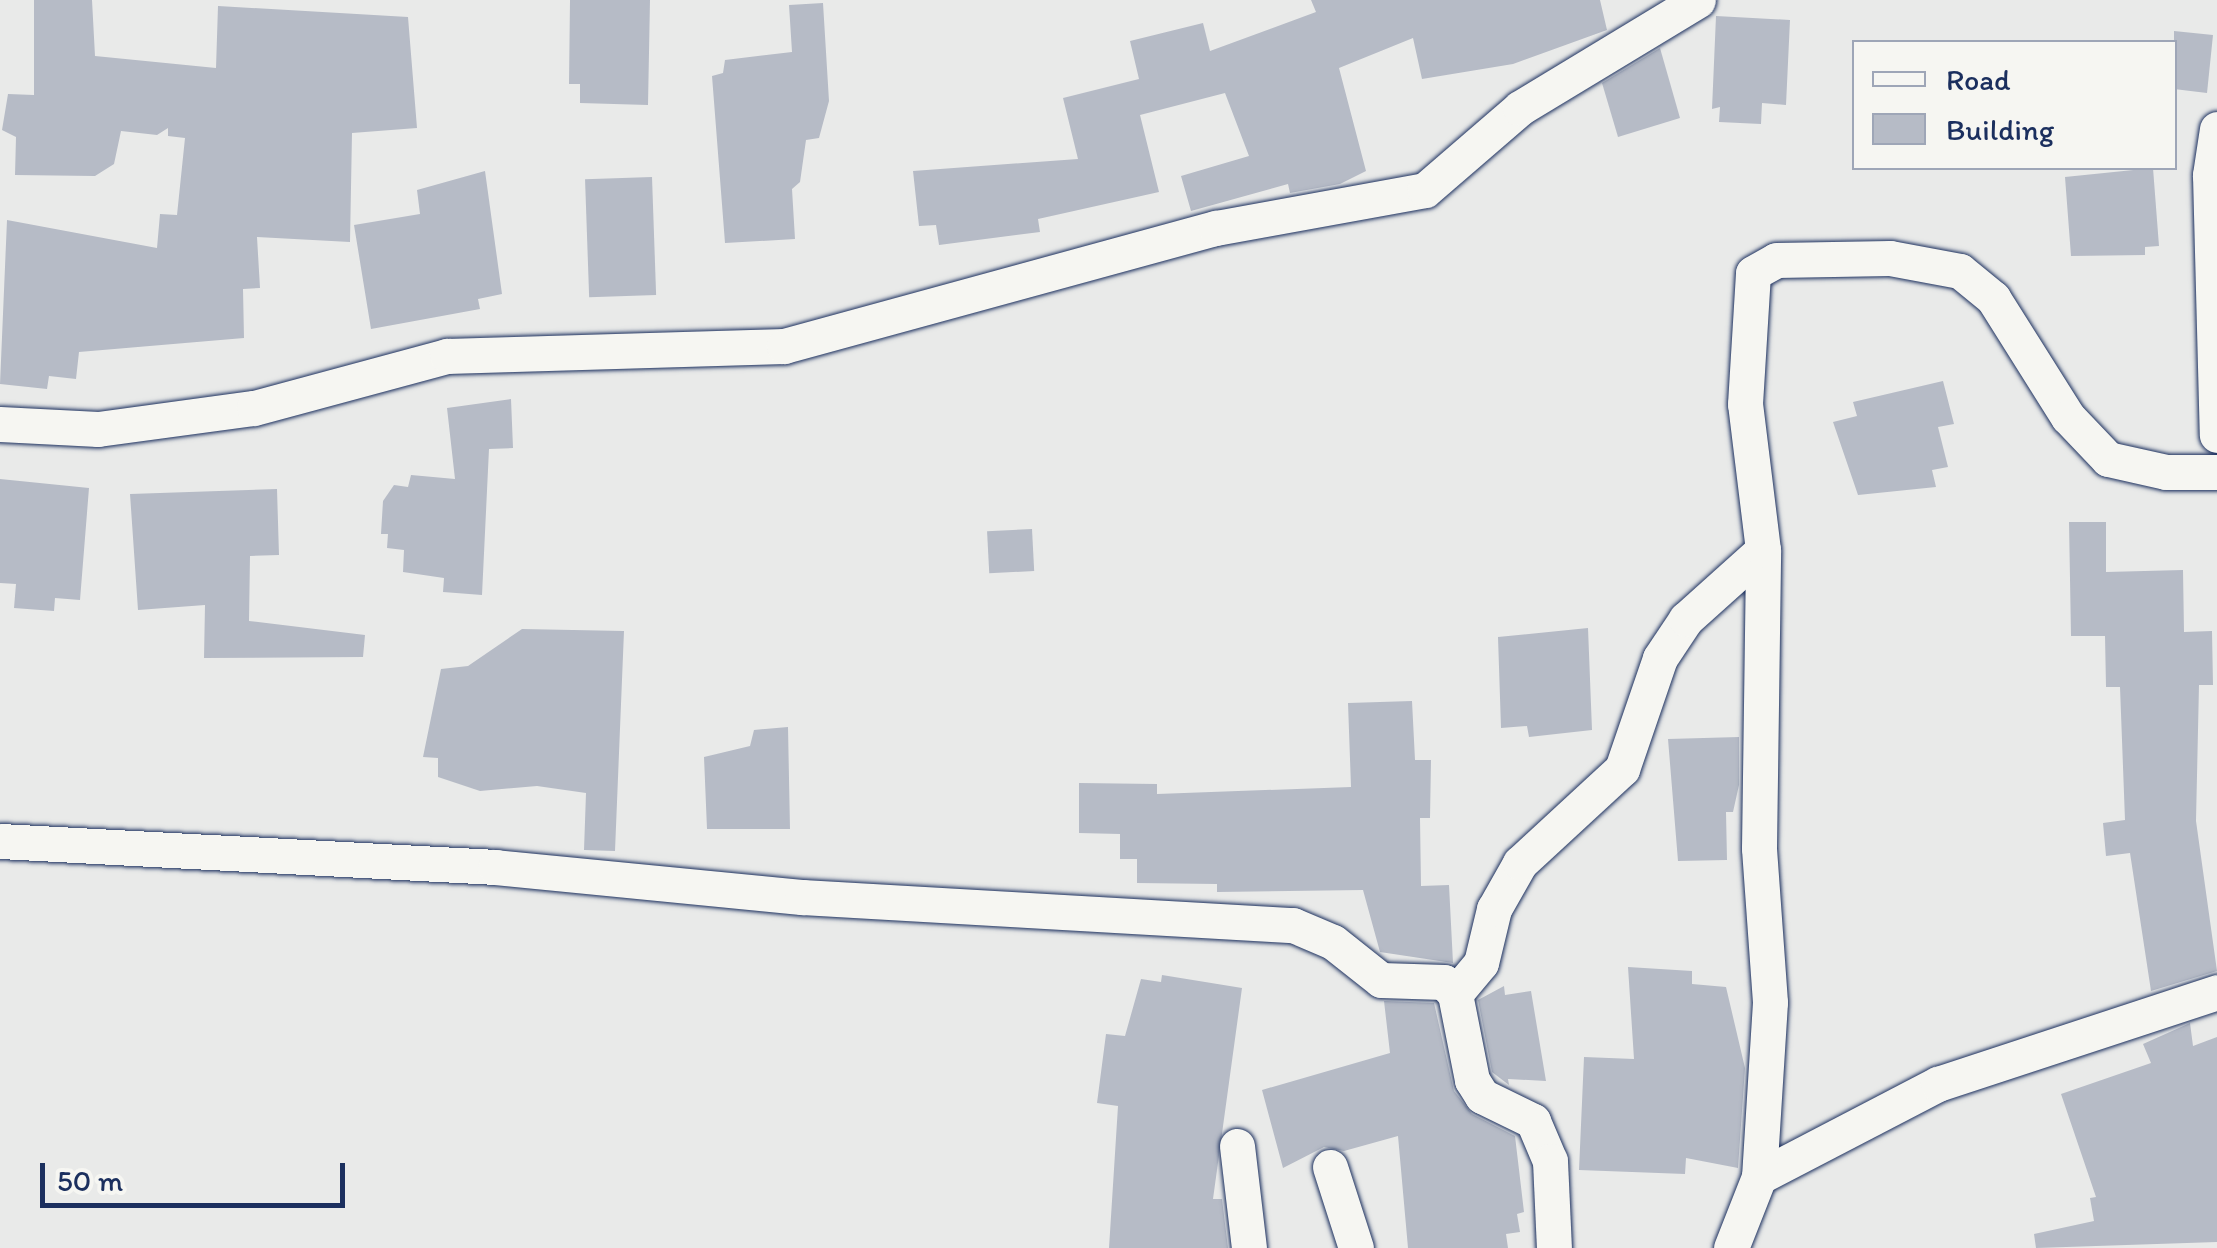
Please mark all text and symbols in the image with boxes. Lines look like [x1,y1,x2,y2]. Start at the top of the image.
legend [1852,40,2177,170]
text: Road [1946,61,2011,98]
text: Building [1946,111,2054,148]
scale bar [45,1143,350,1205]
text: 50 m [57,1162,123,1199]

